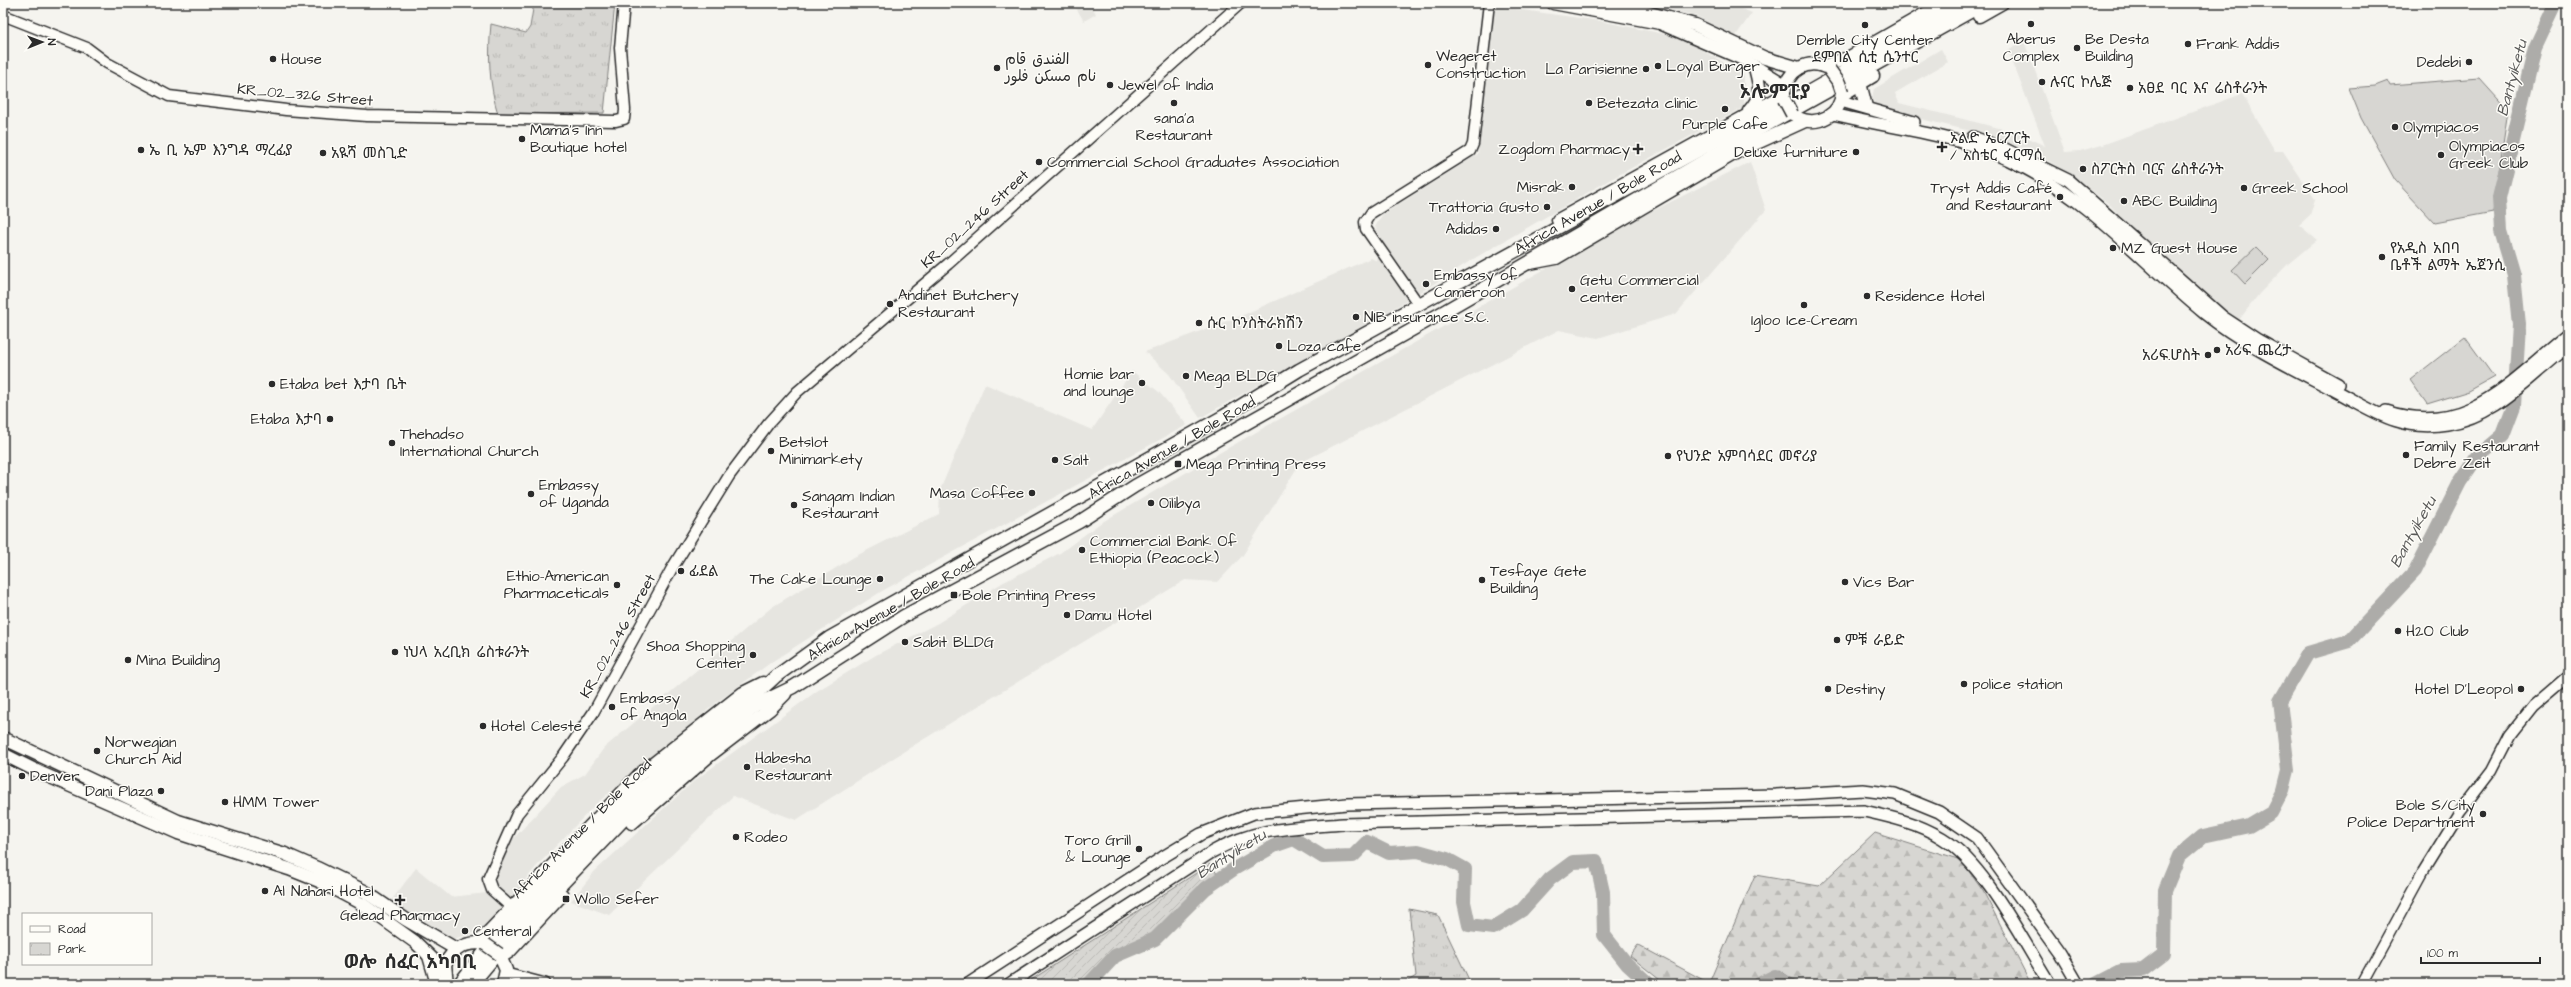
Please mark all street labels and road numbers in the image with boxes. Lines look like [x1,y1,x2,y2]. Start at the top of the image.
street label: KR_02_326 Street [236,79,374,111]
street label: Africa Avenue / Bole Road [1511,146,1686,260]
street label: KR_02_246 Street [916,165,1034,273]
street label: Africa Avenue / Bole Road [1085,391,1260,505]
street label: Africa Avenue / Bole Road [804,552,979,666]
street label: KR_02_246 Street [575,570,661,702]
street label: Africa Avenue / Bole Road [507,754,657,904]

